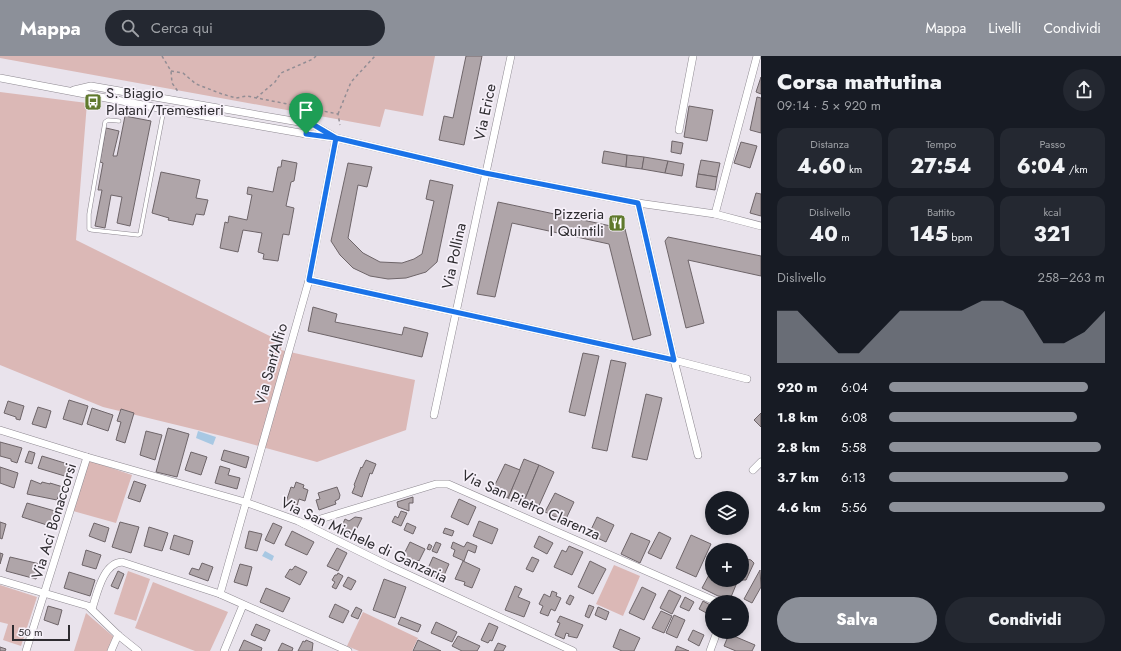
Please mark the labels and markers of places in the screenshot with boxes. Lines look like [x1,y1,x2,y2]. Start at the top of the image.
place label: S. Biagio Platani/Tremestieri [106,82,224,121]
bus stop icon: S. Biagio Platani/Tremestieri [83,92,103,112]
pin [289,93,323,134]
place label: Pizzeria I Quintili [549,203,604,242]
restaurant icon: Pizzeria I Quintili [607,213,627,233]

